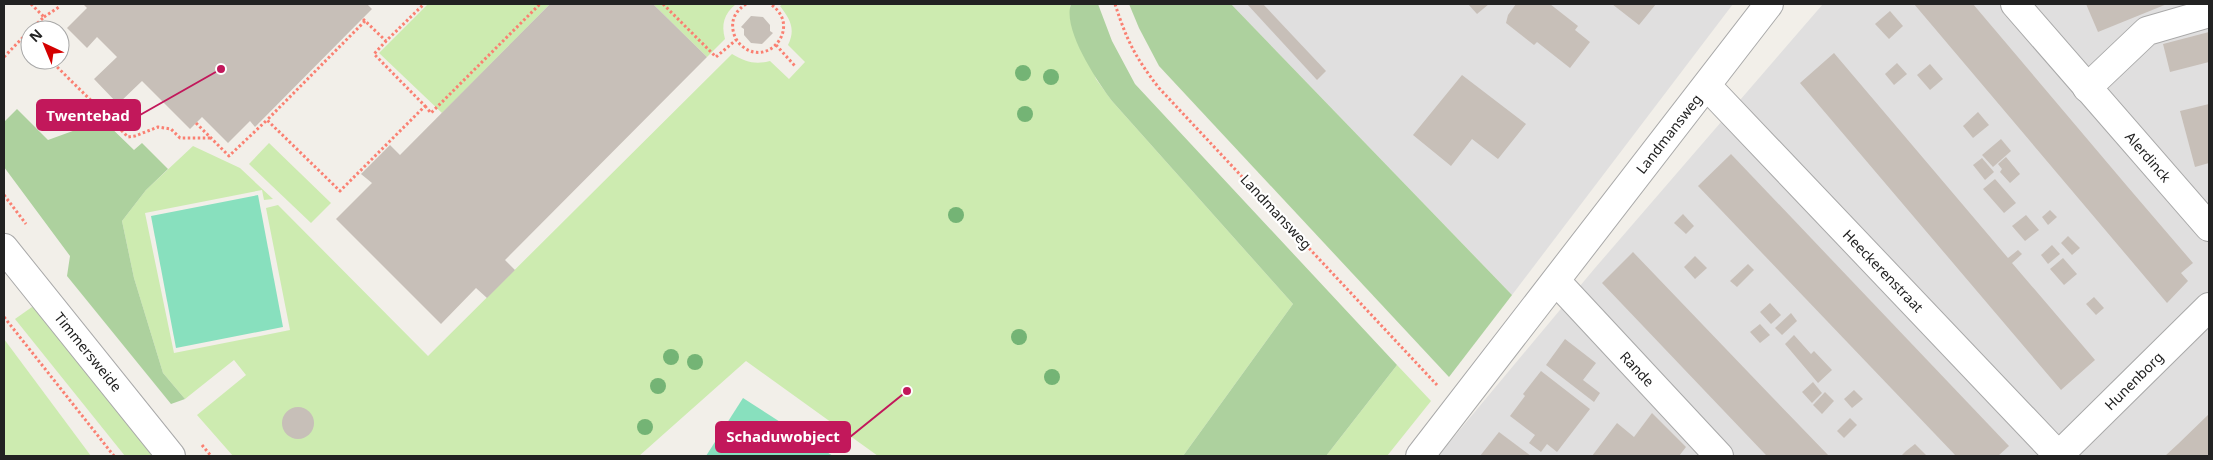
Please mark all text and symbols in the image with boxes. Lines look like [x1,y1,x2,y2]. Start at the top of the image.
north arrow [20,20,70,70]
text: N [25,24,46,46]
street label: Landmansweg [1631,90,1706,177]
callout: Twentebad [37,100,140,130]
text: Twentebad [46,105,130,125]
street label: Alerdinck [2121,127,2176,186]
street label: Landmansweg [1237,170,1316,253]
street label: Heeckerenstraat [1839,225,1928,316]
street label: Timmersweide [50,308,126,395]
street label: Rande [1616,347,1659,390]
street label: Hunenborg [2100,347,2167,414]
callout: Schaduwobject [716,422,850,452]
text: Schaduwobject [726,426,840,446]

